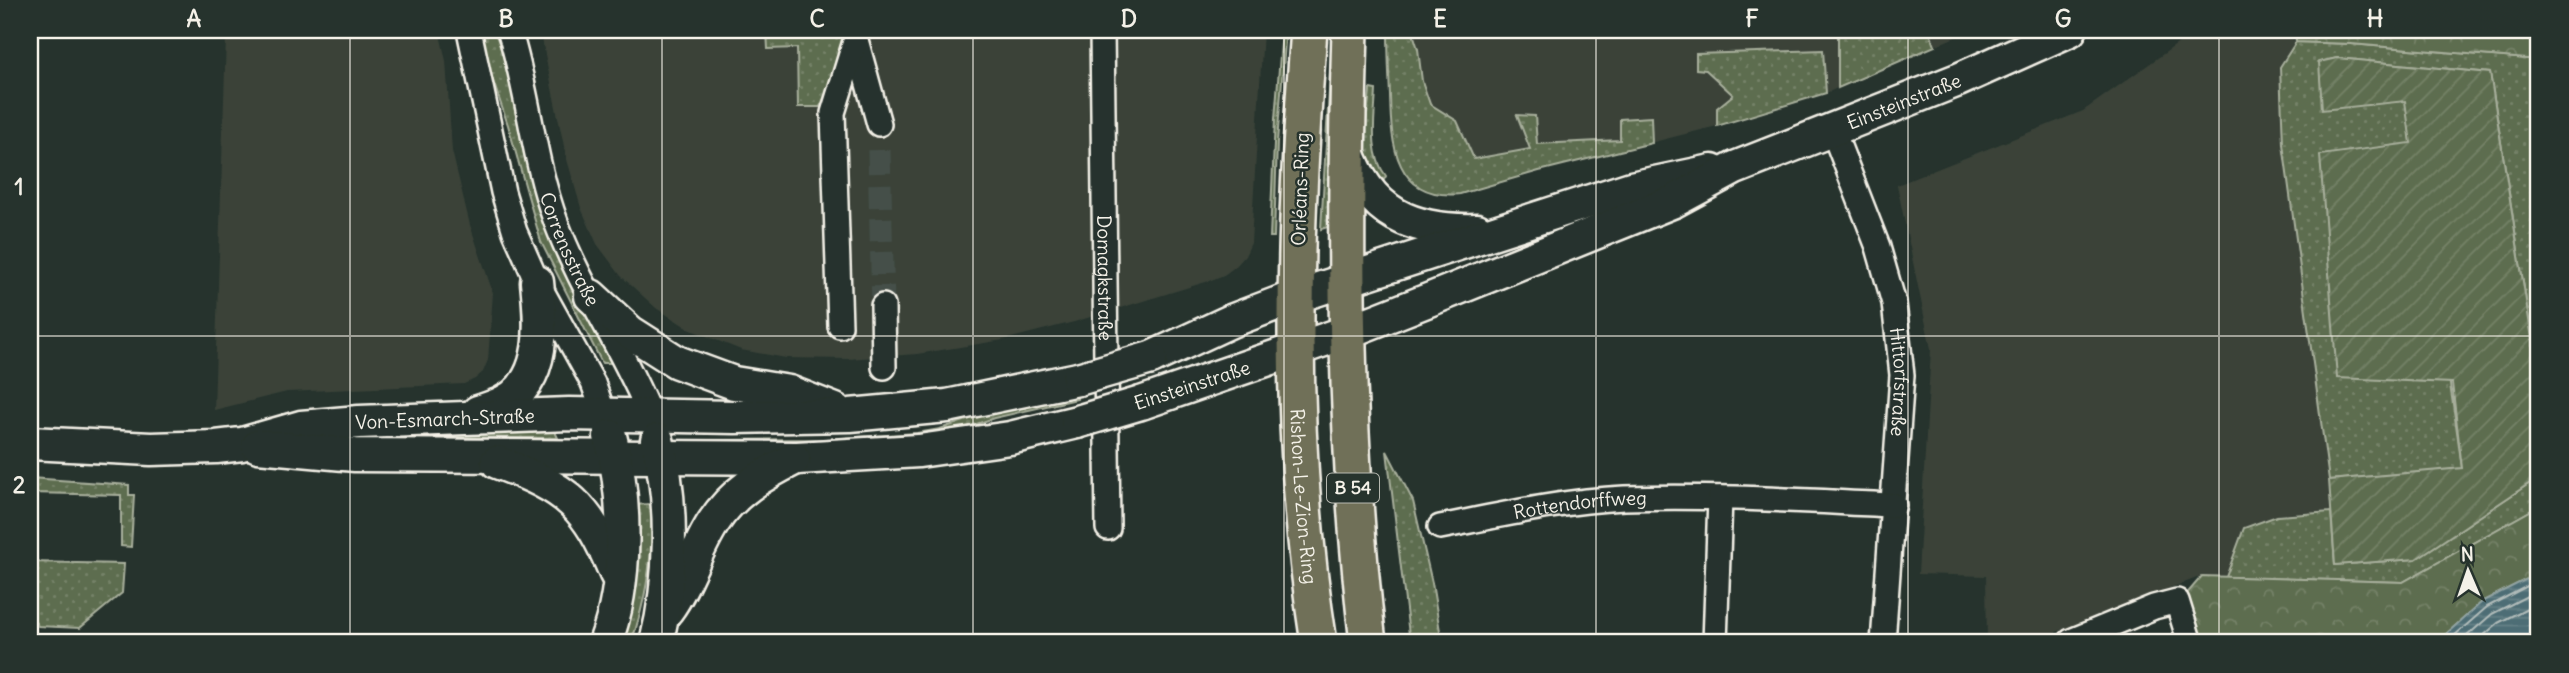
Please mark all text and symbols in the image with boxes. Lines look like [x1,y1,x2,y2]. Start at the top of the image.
text: A [187,4,202,33]
text: B [498,4,514,33]
text: C [809,4,825,33]
text: D [1121,4,1137,33]
text: E [1433,4,1447,33]
text: F [1745,4,1759,33]
text: G [2055,4,2071,33]
text: H [2367,4,2383,33]
street label: Einsteinstraße [1843,68,1964,135]
street label: Orléans-Ring [1286,132,1314,246]
text: 1 [14,172,24,201]
street label: Corrensstraße [535,189,605,310]
street label: Domagkstraße [1092,215,1118,341]
street label: Hittorfstraße [1885,326,1914,437]
street label: Einsteinstraße [1131,355,1253,415]
street label: Von-Esmarch-Straße [355,403,535,434]
street label: Rishon-Le-Zion-Ring [1285,408,1323,586]
text: 2 [13,470,26,499]
road number: B 54 [1327,474,1379,502]
street label: Rottendorffweg [1511,485,1647,524]
north arrow [2432,536,2502,606]
text: N [2460,542,2474,566]

